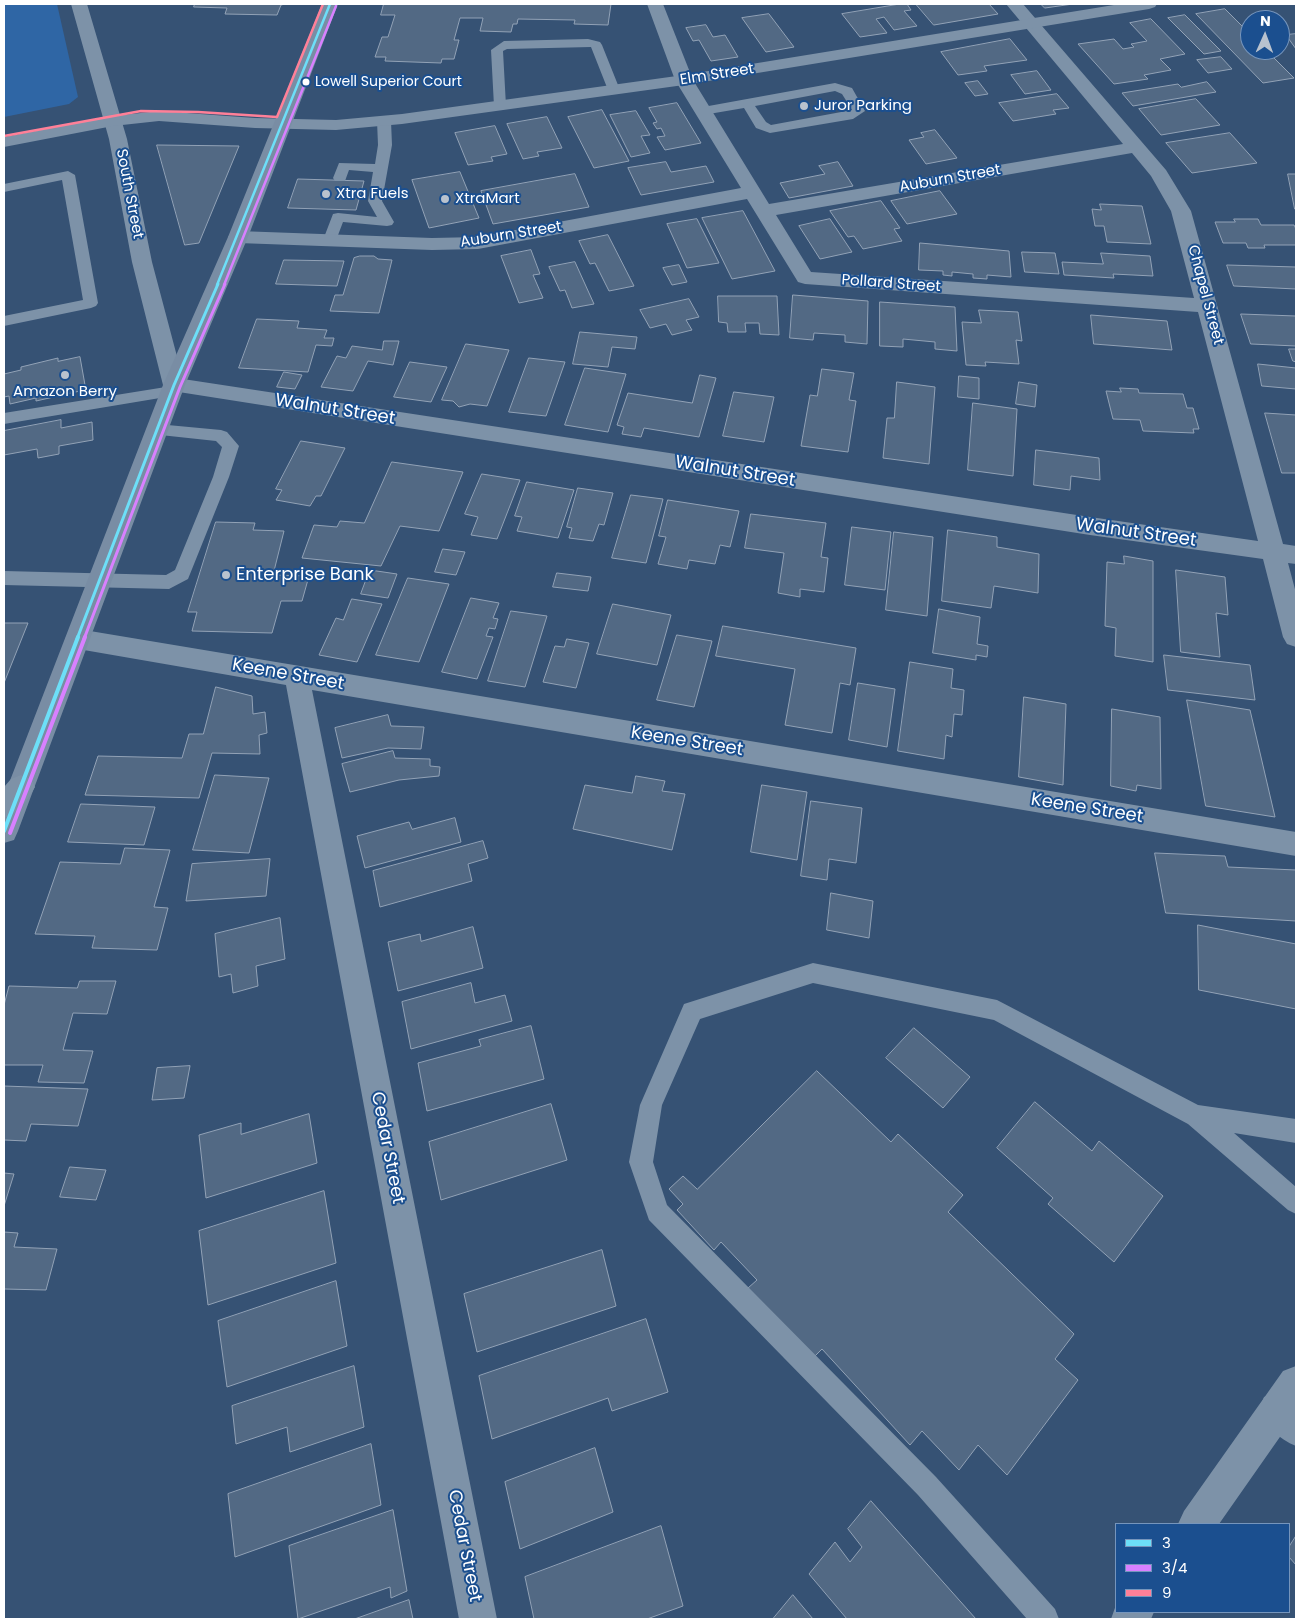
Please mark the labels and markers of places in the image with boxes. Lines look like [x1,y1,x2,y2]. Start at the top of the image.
place label: Lowell Superior Court [315,74,462,90]
marker: Lowell Superior Court [301,77,311,87]
place label: Juror Parking [814,97,912,115]
marker: Juror Parking [798,100,810,112]
place label: Xtra Fuels [336,185,408,203]
marker: Xtra Fuels [320,188,332,200]
place label: XtraMart [455,190,520,208]
marker: XtraMart [439,193,451,205]
marker: Amazon Berry [59,369,71,381]
place label: Amazon Berry [13,383,117,401]
place label: Enterprise Bank [236,564,374,586]
marker: Enterprise Bank [220,569,232,581]

